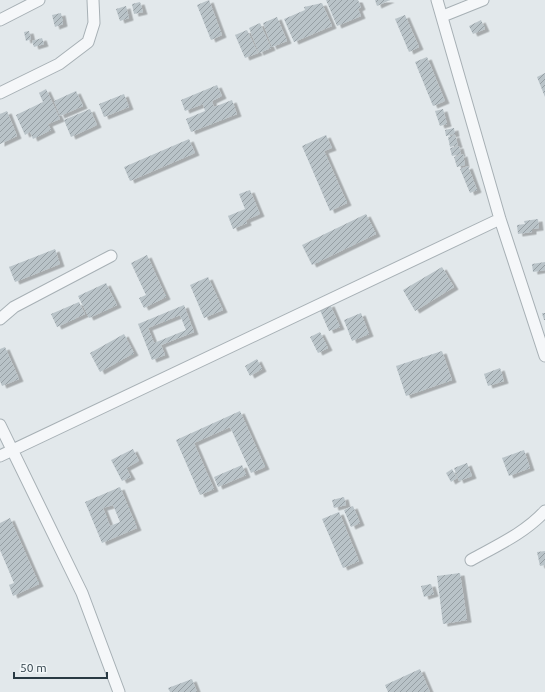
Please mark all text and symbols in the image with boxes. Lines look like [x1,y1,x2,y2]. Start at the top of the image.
scale bar [14,654,107,680]
text: 50 m [20,661,47,674]

